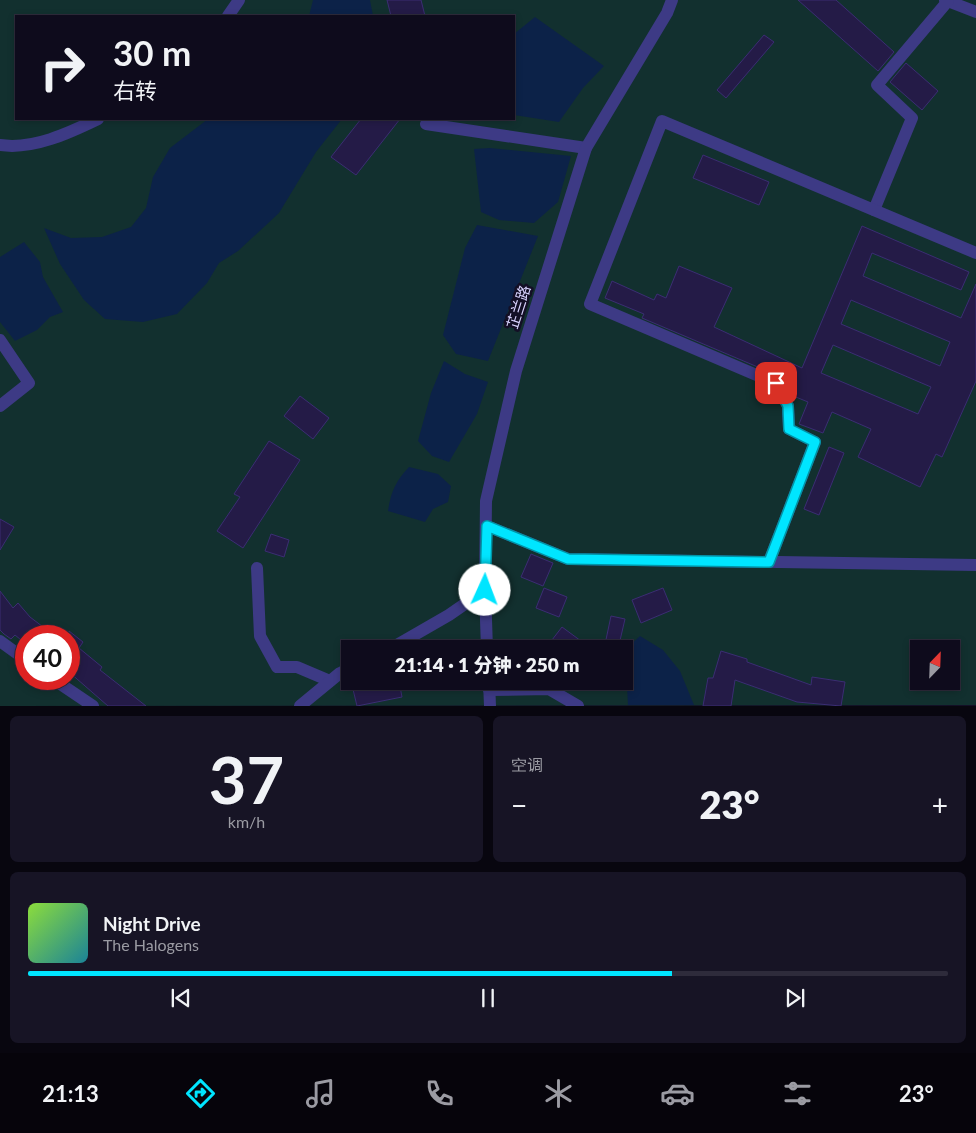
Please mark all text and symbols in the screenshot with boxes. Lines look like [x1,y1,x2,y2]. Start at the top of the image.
text: 30 m [113,31,191,73]
icon: right [30,35,95,100]
text: 右转 [113,77,157,104]
street label: 芷兰路 [503,283,534,331]
pin [755,362,797,404]
icon: arrive [762,369,790,397]
position arrow [458,563,510,615]
speed limit sign: 40 [15,625,80,690]
north arrow [910,640,960,690]
map controls [910,640,960,690]
text: 21:14 · 1 分钟 · 250 m [395,653,579,676]
text: 37 [209,740,284,818]
text: 空调 [511,755,543,774]
text: 23° [700,781,759,827]
text: − [511,788,527,822]
text: + [932,788,948,822]
text: km/h [228,812,265,831]
text: Night Drive [103,912,201,935]
text: The Halogens [103,935,199,954]
icon: previous [167,984,195,1012]
icon: pause [474,984,502,1012]
icon: next [781,984,809,1012]
icon: directions [183,1076,218,1111]
icon: music [303,1076,338,1111]
icon: phone [422,1076,457,1111]
icon: climate [541,1076,576,1111]
icon: car [660,1076,695,1111]
icon: filters [780,1076,815,1111]
text: 21:13 [42,1080,99,1107]
text: 23° [899,1080,934,1107]

